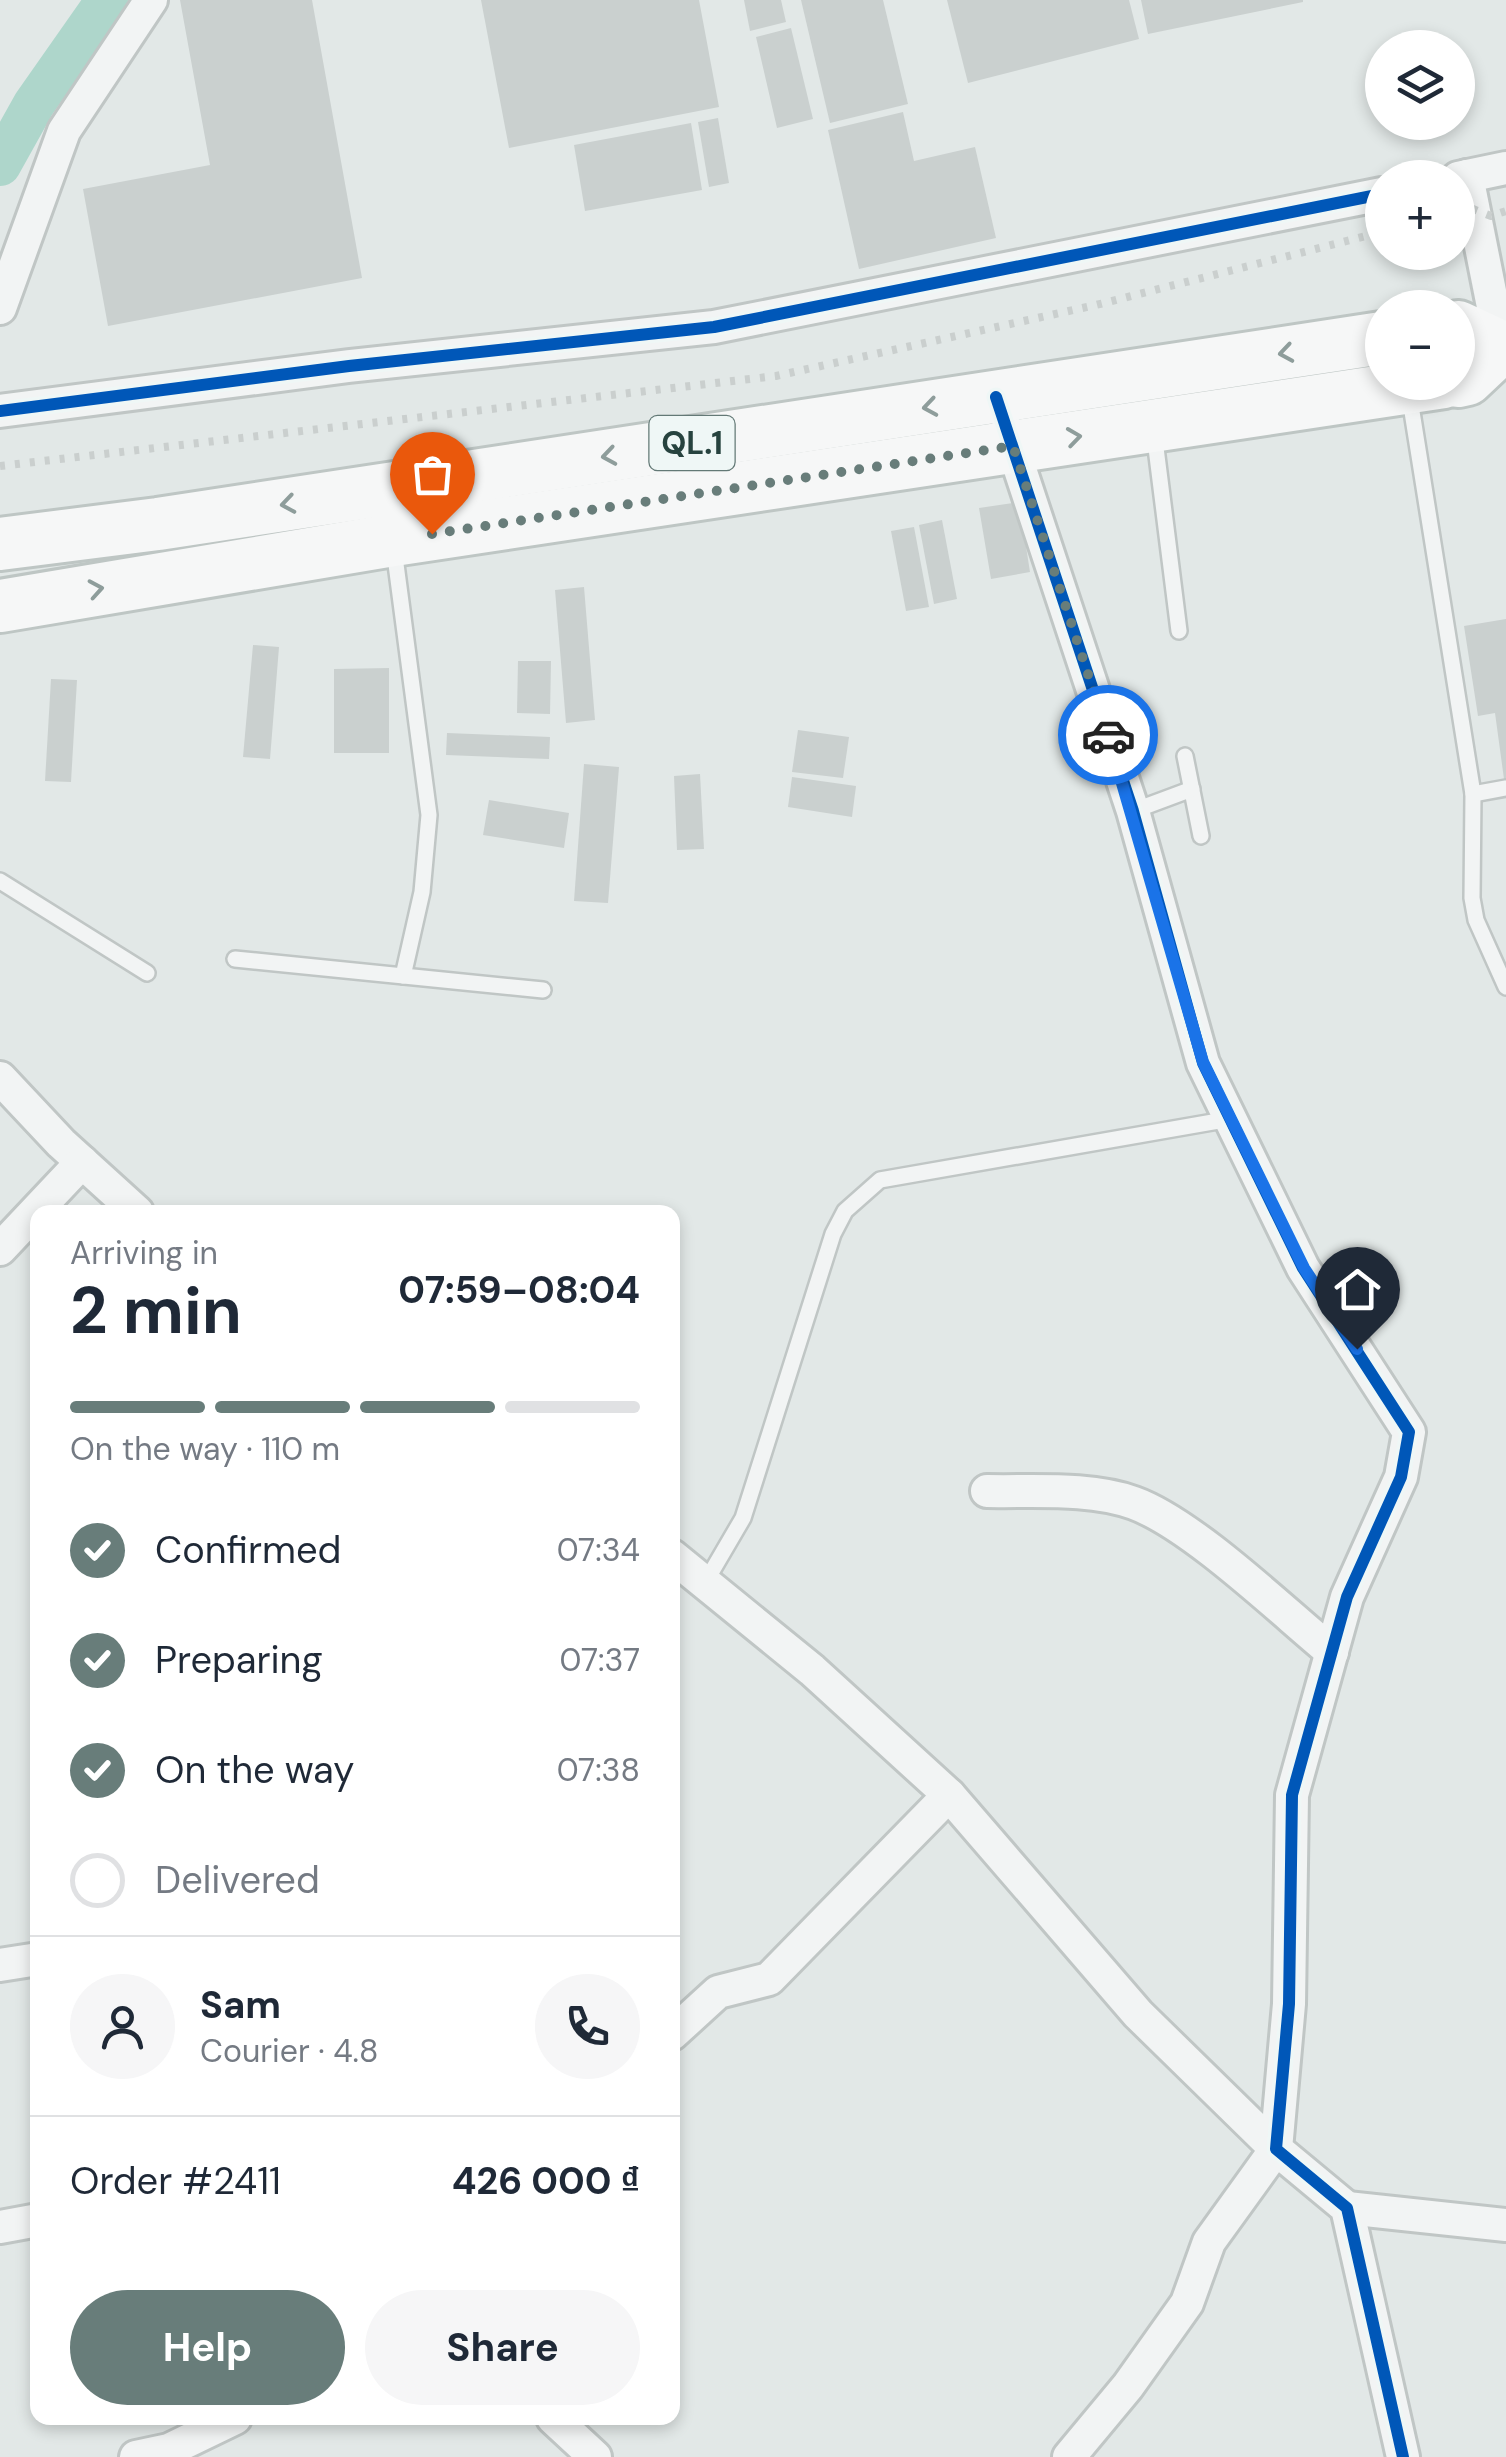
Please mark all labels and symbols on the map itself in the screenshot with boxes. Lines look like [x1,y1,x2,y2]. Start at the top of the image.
one-way arrow [1278,341,1294,362]
one-way arrow [922,396,939,417]
road number: QL.1 [650,416,734,470]
one-way arrow [1066,427,1083,448]
pin [390,432,475,535]
one-way arrow [601,444,617,465]
one-way arrow [279,493,296,514]
one-way arrow [88,579,104,600]
courier [1058,685,1158,785]
pin [1315,1247,1400,1350]

